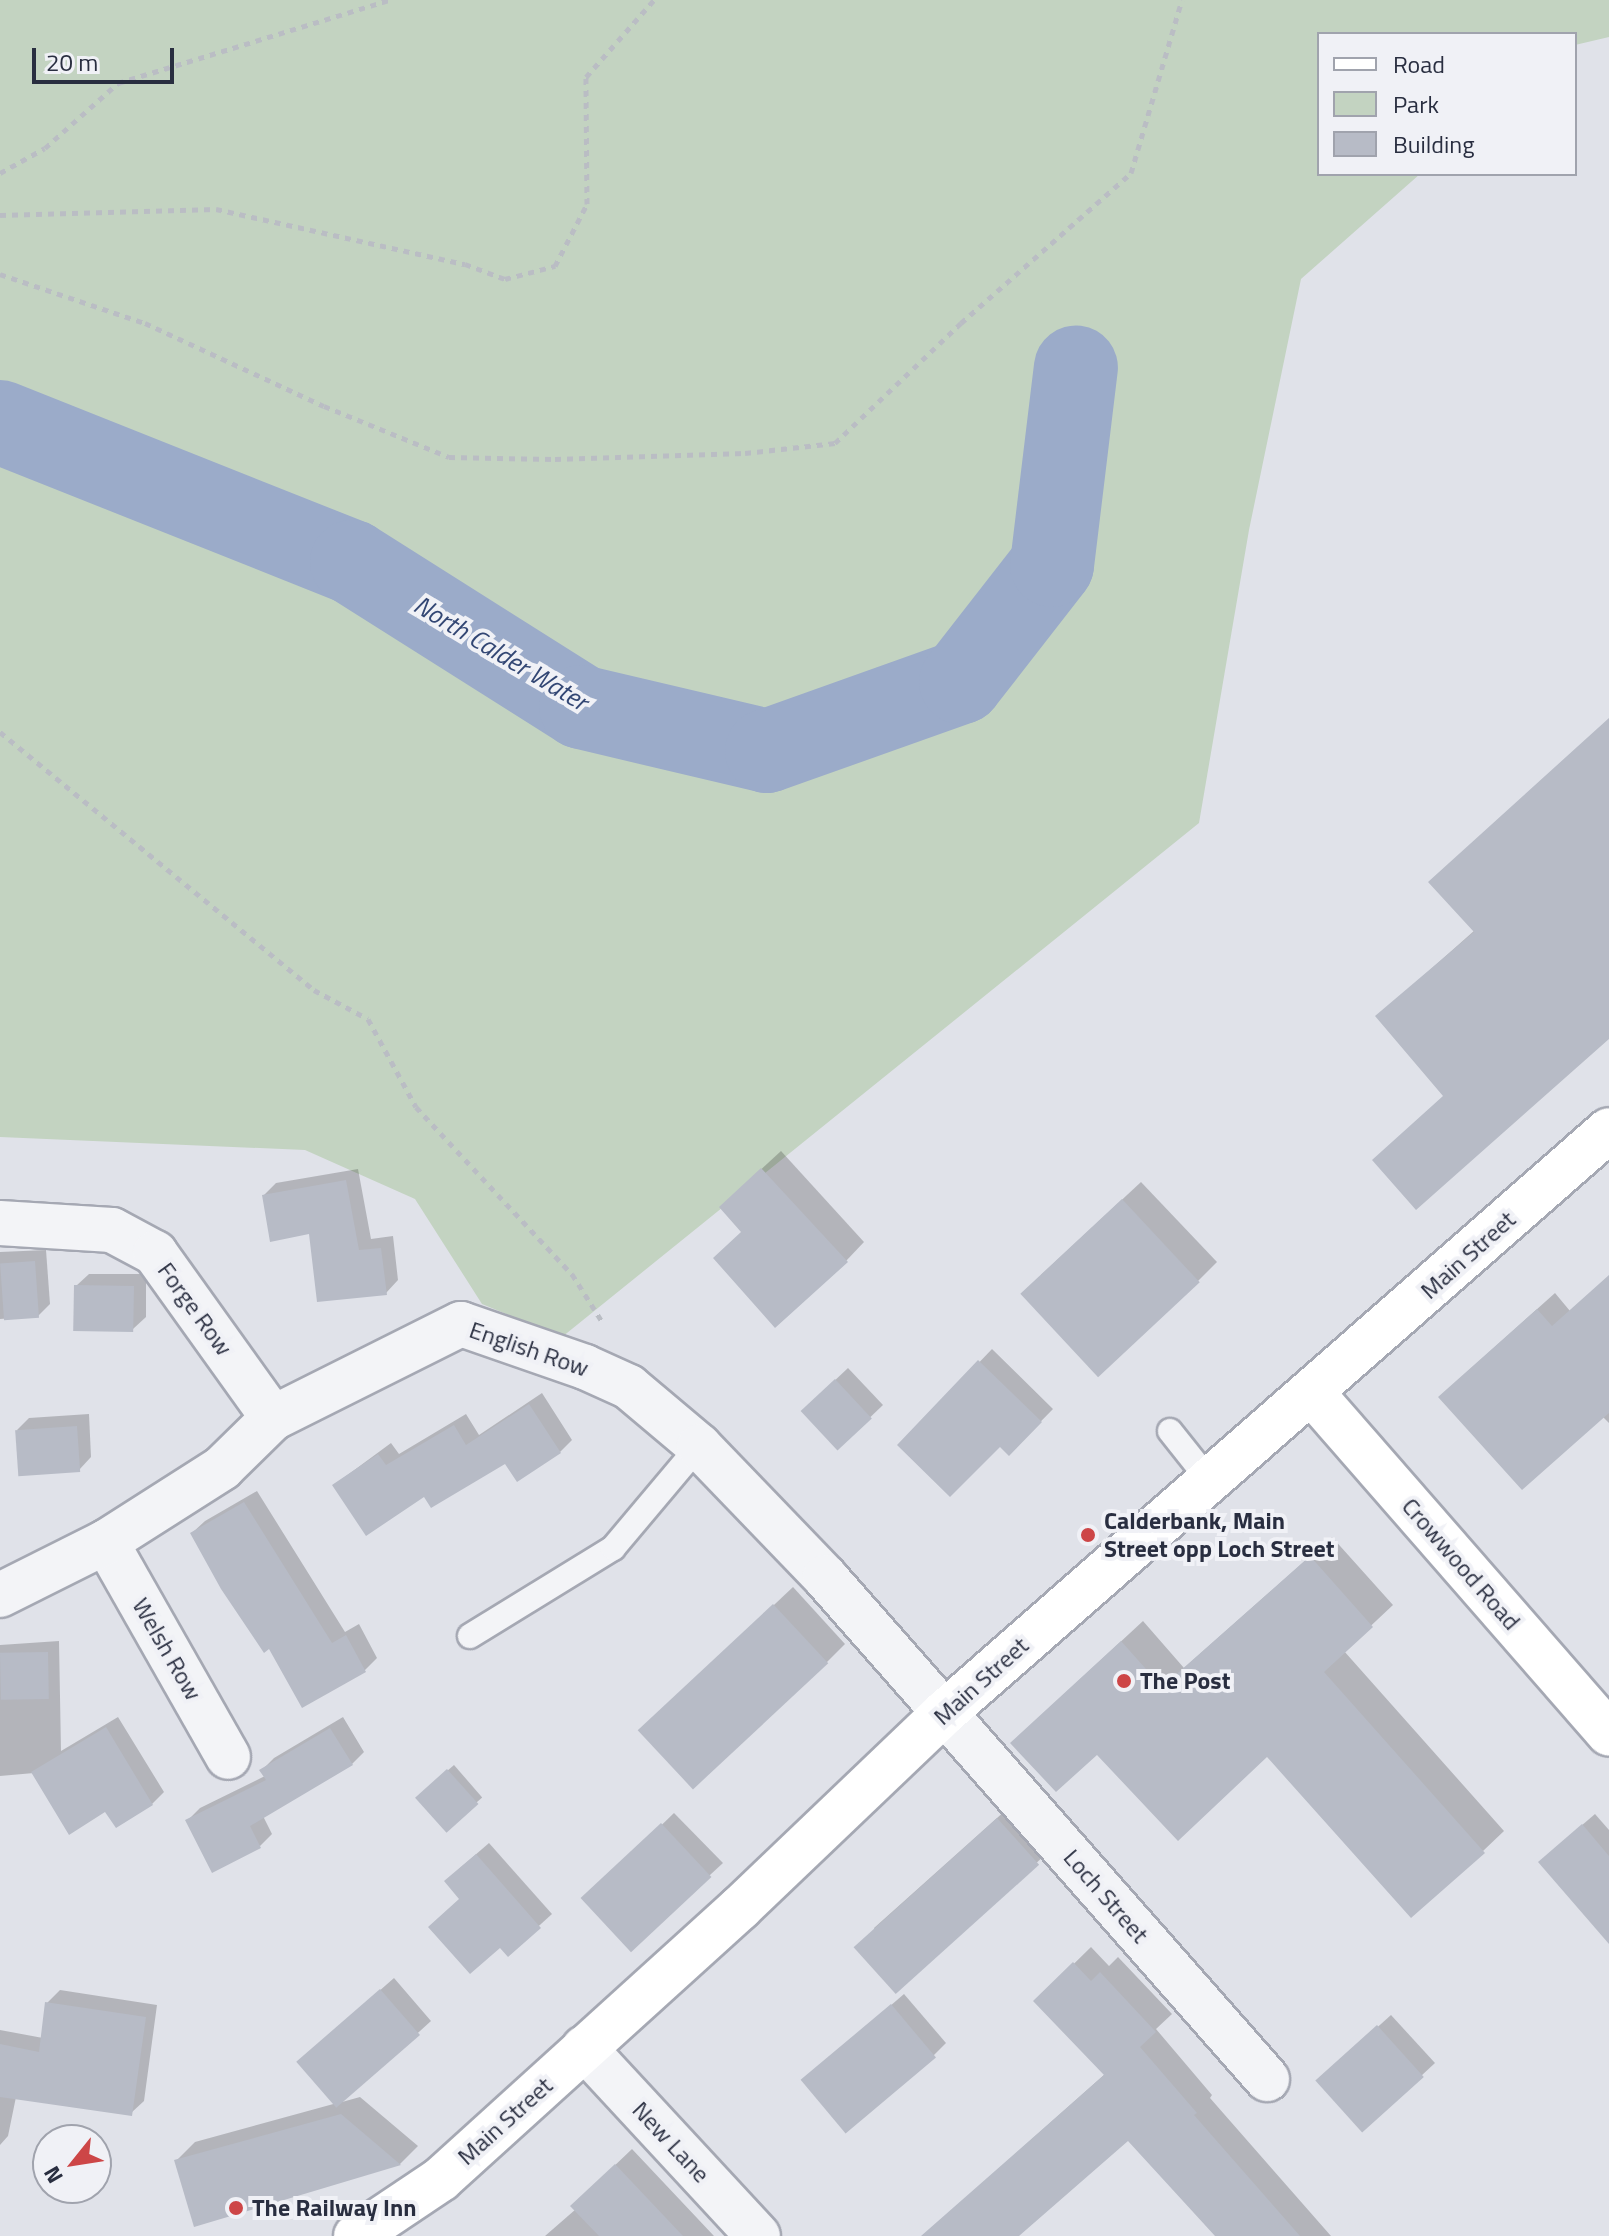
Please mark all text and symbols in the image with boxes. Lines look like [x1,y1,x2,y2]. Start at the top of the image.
scale bar [36,32,178,82]
legend [1317,32,1577,176]
text: 20 m [46,44,98,80]
text: Road [1393,46,1445,82]
text: Park [1393,86,1439,122]
text: Building [1393,126,1475,162]
water label: North Calder Water [408,589,594,717]
street label: Main Street [1415,1205,1521,1305]
street label: Forge Row [152,1257,238,1361]
street label: English Row [466,1315,592,1383]
street label: Crowwood Road [1396,1492,1526,1636]
place label: Calderbank, Main Street opp Loch Street [1104,1507,1334,1563]
marker: Calderbank, Main Street opp Loch Street [1079,1526,1097,1544]
street label: Welsh Row [126,1593,208,1705]
street label: Main Street [928,1631,1034,1731]
place label: The Post [1140,1667,1230,1695]
marker: The Post [1115,1672,1133,1690]
street label: Loch Street [1058,1843,1154,1949]
street label: Main Street [452,2071,558,2171]
street label: New Lane [626,2096,716,2188]
north arrow [32,2124,112,2204]
text: N [34,2160,71,2190]
place label: The Railway Inn [252,2194,416,2222]
marker: The Railway Inn [227,2199,245,2217]

